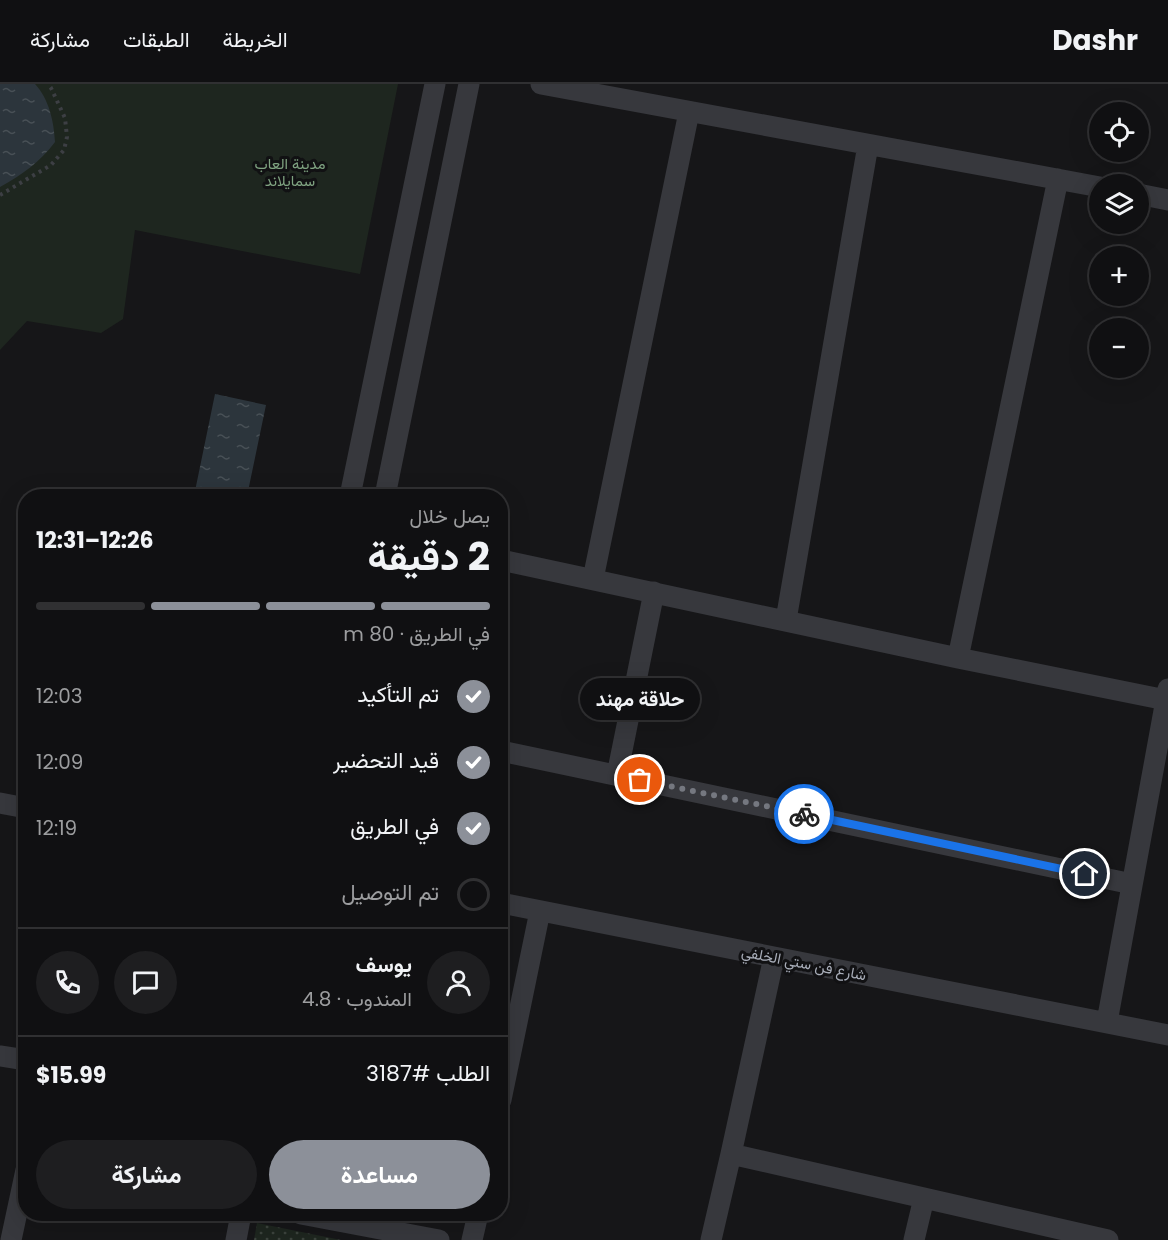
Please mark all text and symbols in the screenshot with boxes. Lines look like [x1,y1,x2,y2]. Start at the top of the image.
text: Dashr [1052,21,1138,60]
text: مشاركة [30,25,90,54]
text: الطبقات [123,25,190,54]
text: الخريطة [223,25,288,54]
map controls [1089,102,1149,378]
button: locate [1089,102,1149,162]
park label: مدينة العاب سمايلاند [255,153,325,191]
button: layers [1089,174,1149,234]
button: + [1089,246,1149,306]
button: − [1089,318,1149,378]
text: يصل خلال [410,502,490,530]
text: 12:26–12:31 [36,525,154,556]
text: 2 دقيقة [367,529,490,584]
text: في الطريق · 80 m [343,620,490,648]
callout: حلاقة مهند [580,678,700,720]
text: تم التأكيد [357,679,439,710]
icon: check [457,680,490,713]
text: 12:03 [36,682,83,710]
text: حلاقة مهند [596,685,684,713]
text: قيد التحضير [333,745,439,776]
icon: check [457,746,490,779]
text: 12:09 [36,748,83,776]
pin [614,754,665,805]
icon: bag [623,763,656,796]
courier [774,784,834,844]
icon: bike [788,798,821,831]
text: في الطريق [350,811,439,842]
icon: check [457,812,490,845]
text: 12:19 [36,814,77,842]
pin [1059,848,1110,899]
icon: home [1068,857,1101,890]
text: تم التوصيل [341,877,439,908]
street label: شارع فن ستي الخلفي [739,941,868,988]
text: يوسف [356,949,412,980]
button: phone [36,951,99,1014]
button: chat [114,951,177,1014]
button: person [427,951,490,1014]
text: المندوب · 4.8 [302,985,412,1013]
text: الطلب #3187 [366,1058,490,1089]
text: $15.99 [36,1060,106,1091]
button: مشاركة [36,1140,257,1209]
button: مساعدة [269,1140,490,1209]

